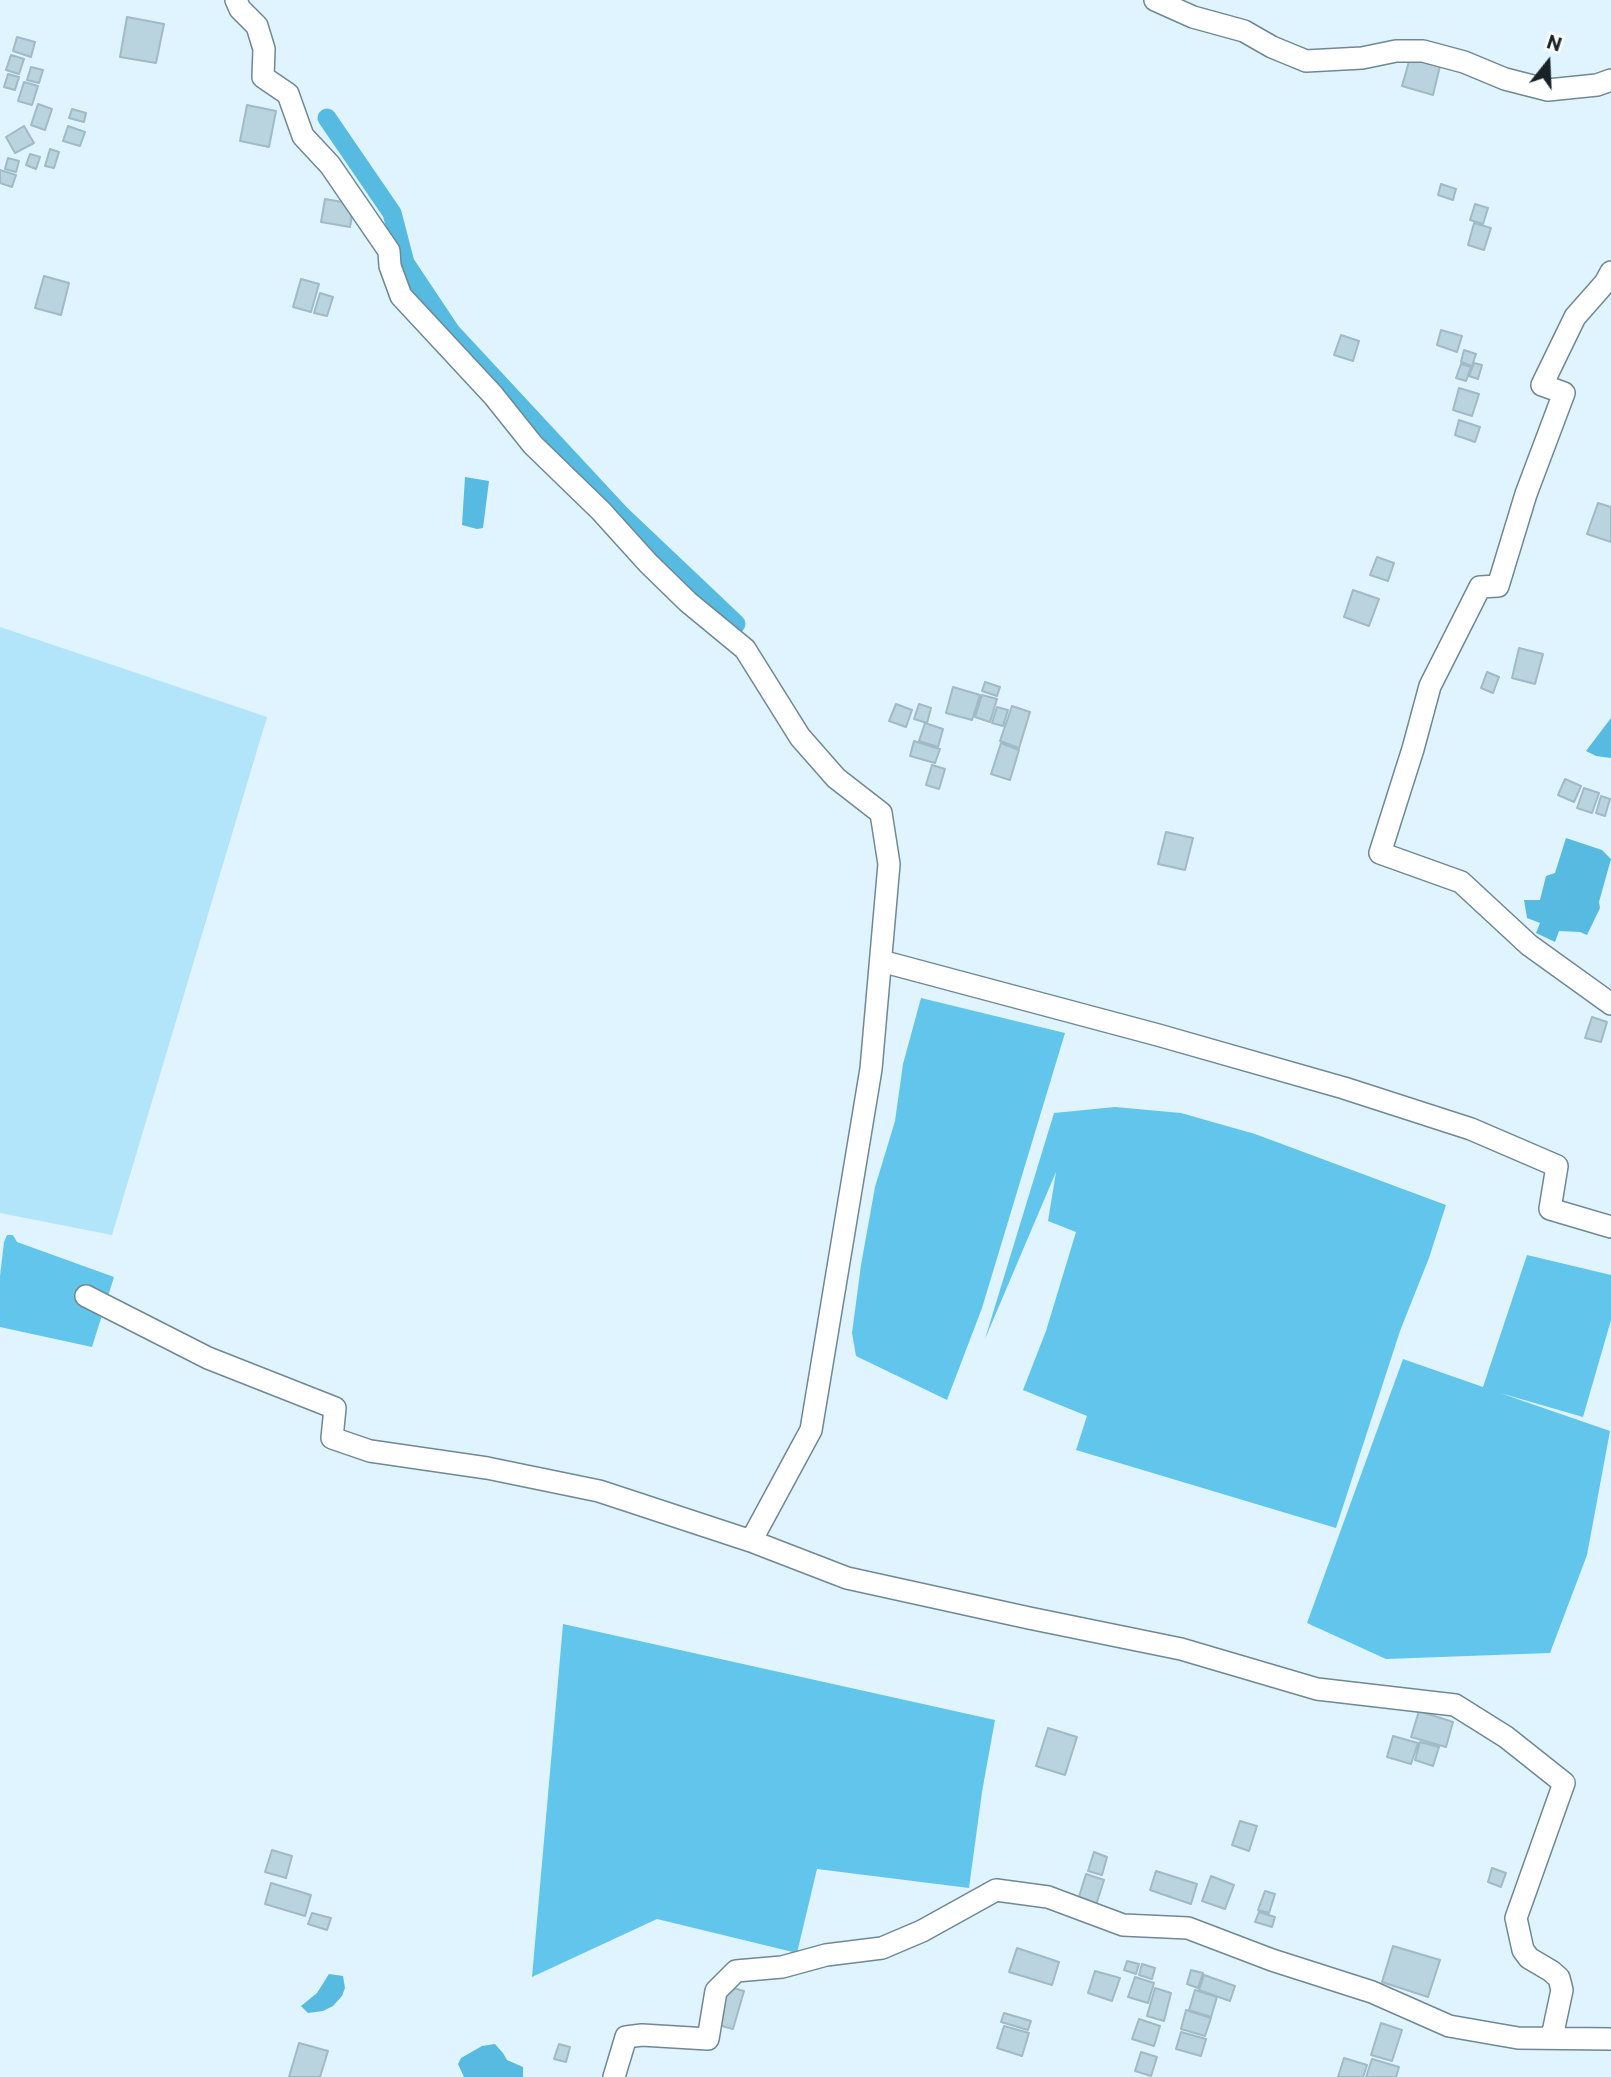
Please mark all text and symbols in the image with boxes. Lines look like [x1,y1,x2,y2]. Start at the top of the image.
north arrow [1513,28,1583,98]
text: N [1544,29,1565,56]

